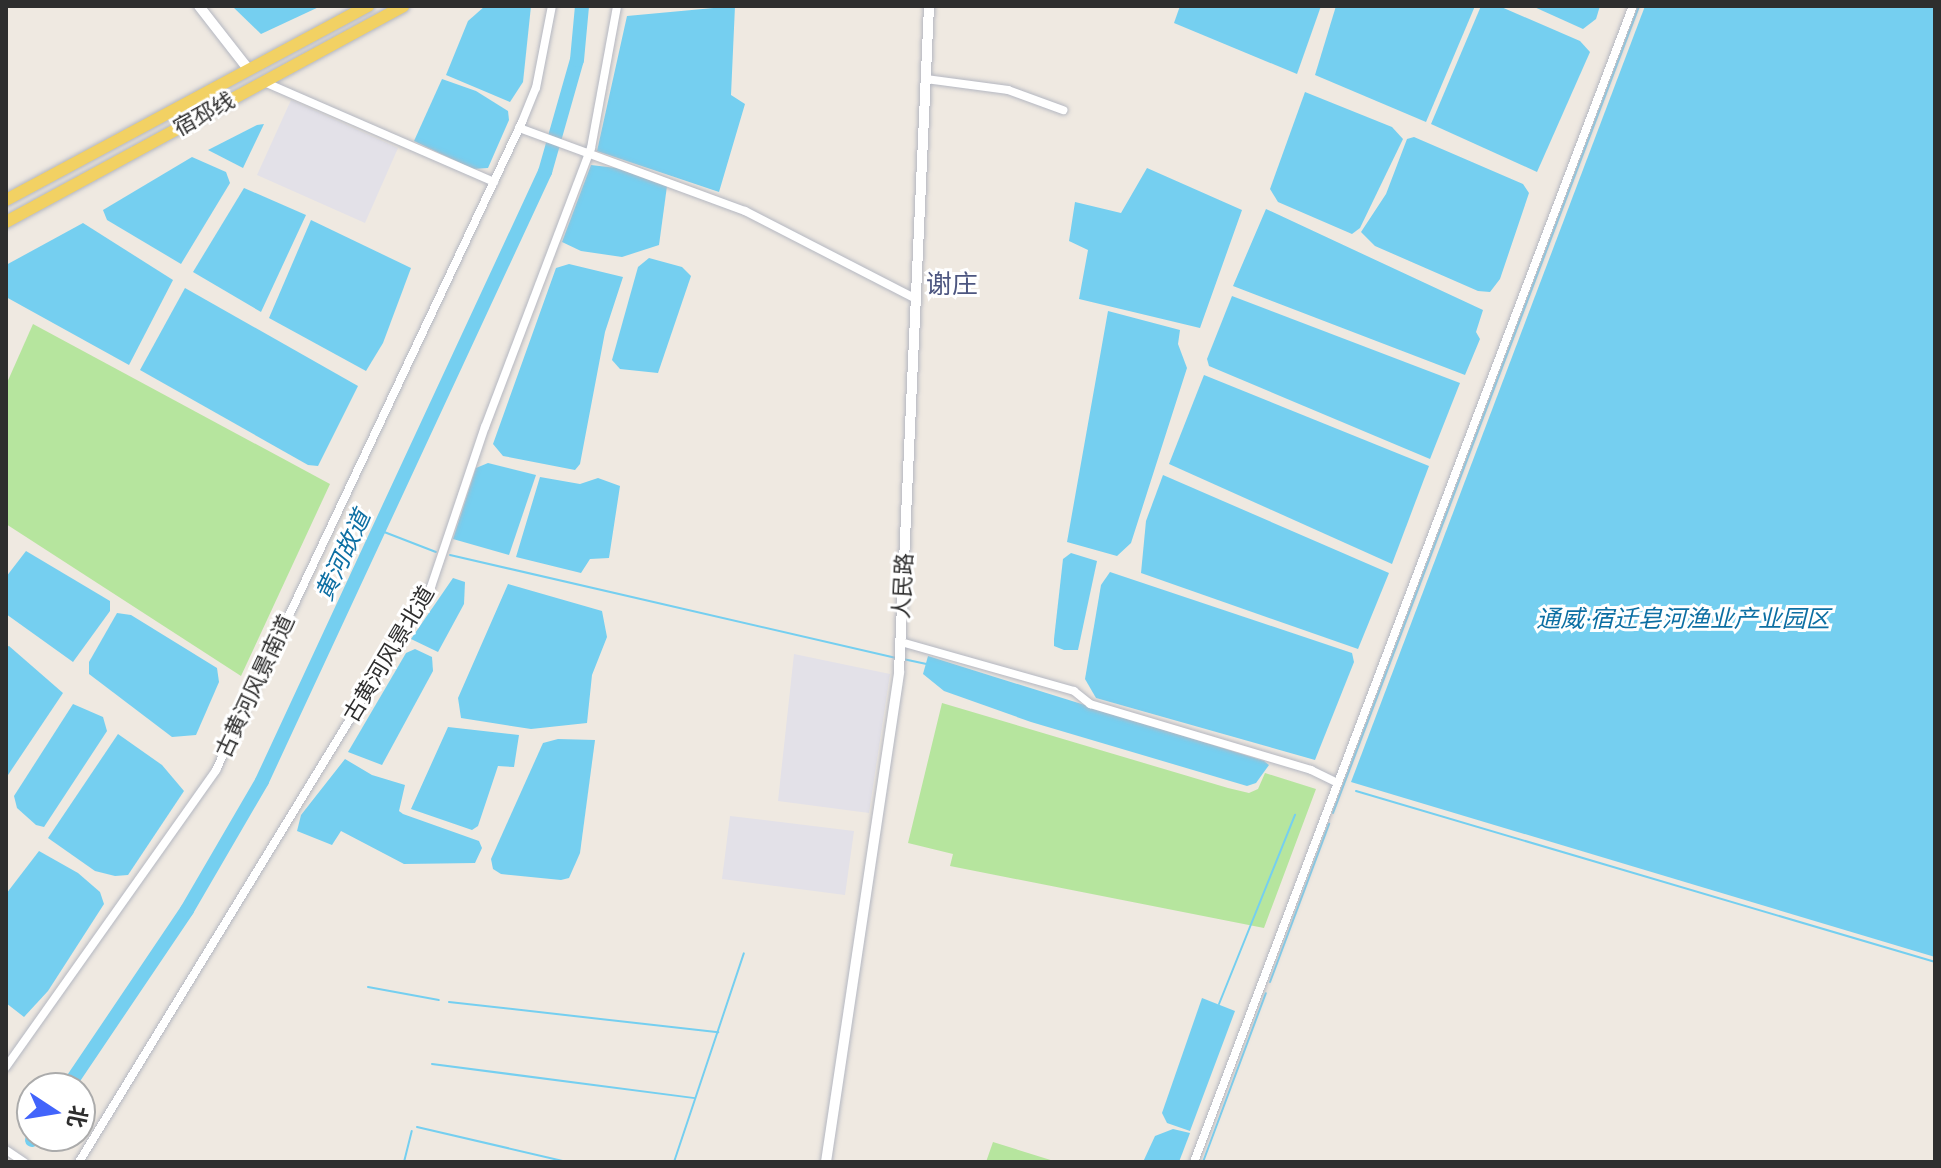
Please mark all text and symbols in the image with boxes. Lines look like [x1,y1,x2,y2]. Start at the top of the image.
street label: 宿邳线 [169,86,239,142]
district label: 谢庄 [926,268,978,300]
water label: 黄河故道 [309,505,375,605]
street label: 人民路 [888,552,918,620]
street label: 古黄河风景北道 [338,581,440,727]
water label: 通威·宿迁皂河渔业产业园区 [1536,604,1830,632]
street label: 古黄河风景南道 [210,611,300,761]
north arrow [16,1072,96,1152]
text: 北 [61,1103,94,1130]

